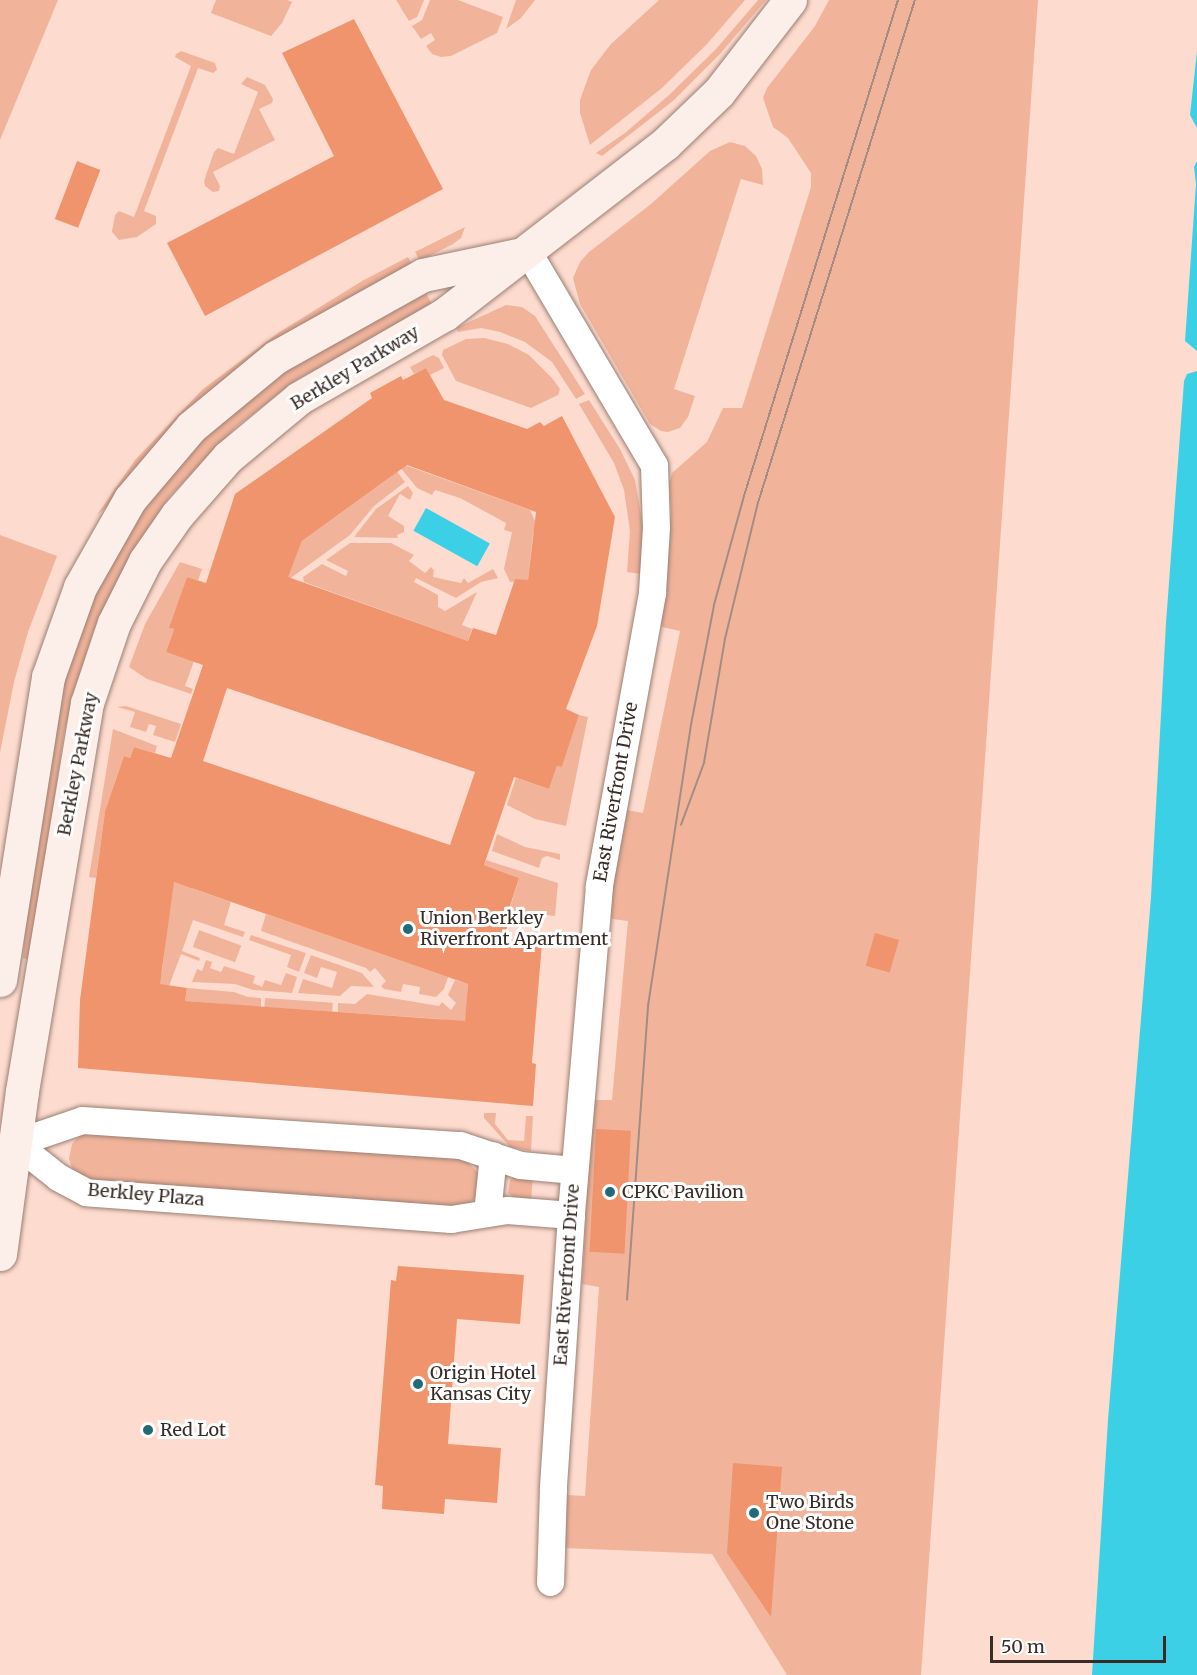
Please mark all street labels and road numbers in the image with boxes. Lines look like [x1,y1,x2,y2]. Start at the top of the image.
street label: Berkley Parkway [287,321,423,415]
street label: Berkley Parkway [53,690,103,838]
street label: East Riverfront Drive [590,700,642,884]
street label: Berkley Plaza [87,1179,205,1211]
street label: East Riverfront Drive [550,1183,584,1367]

